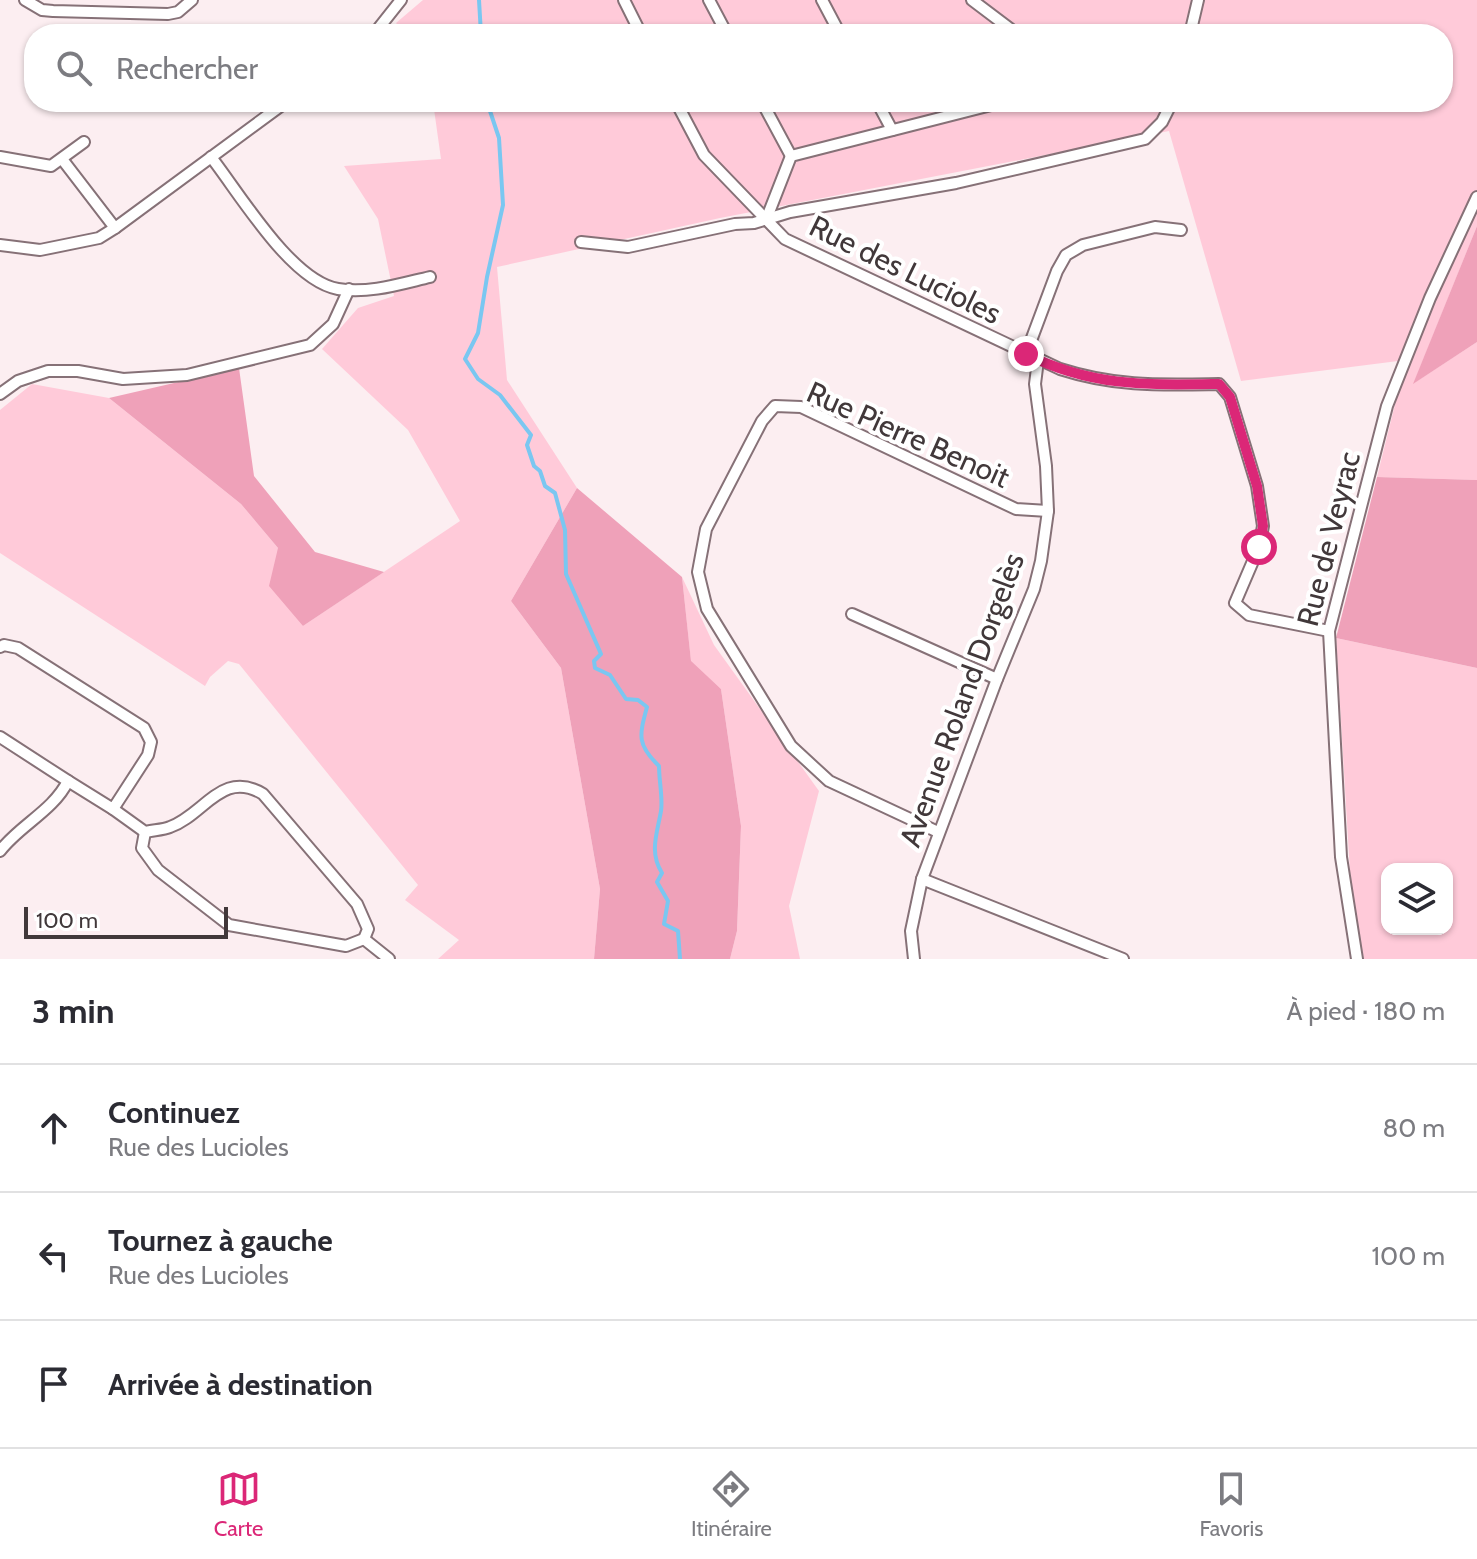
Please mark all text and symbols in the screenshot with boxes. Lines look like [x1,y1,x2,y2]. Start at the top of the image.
search box [24,24,1453,112]
icon: search [52,46,96,90]
text: Rechercher [116,50,258,87]
street label: Rue des Lucioles [803,207,1007,332]
route end [1008,336,1044,372]
street label: Rue Pierre Benoit [801,373,1015,496]
street label: Rue de Veyrac [1289,448,1368,630]
route start [1241,529,1277,565]
street label: Avenue Roland Dorgelès [891,548,1032,852]
map controls [1381,863,1453,935]
button: layers [1381,863,1453,935]
scale bar [24,903,228,939]
text: 100 m [36,907,98,934]
text: 3 min [32,990,114,1032]
text: À pied · 180 m [1286,995,1445,1027]
text: Continuez [108,1094,240,1131]
icon: ahead [32,1106,76,1150]
text: 80 m [1382,1112,1445,1144]
text: Rue des Lucioles [108,1131,289,1163]
text: Tournez à gauche [108,1222,333,1259]
icon: left [32,1234,76,1278]
text: 100 m [1372,1240,1445,1272]
text: Rue des Lucioles [108,1259,289,1291]
icon: arrive [32,1362,76,1406]
text: Arrivée à destination [108,1366,373,1403]
tab: Carte [214,1467,263,1542]
tab: Itinéraire [691,1467,772,1542]
tab: Favoris [1199,1467,1263,1542]

